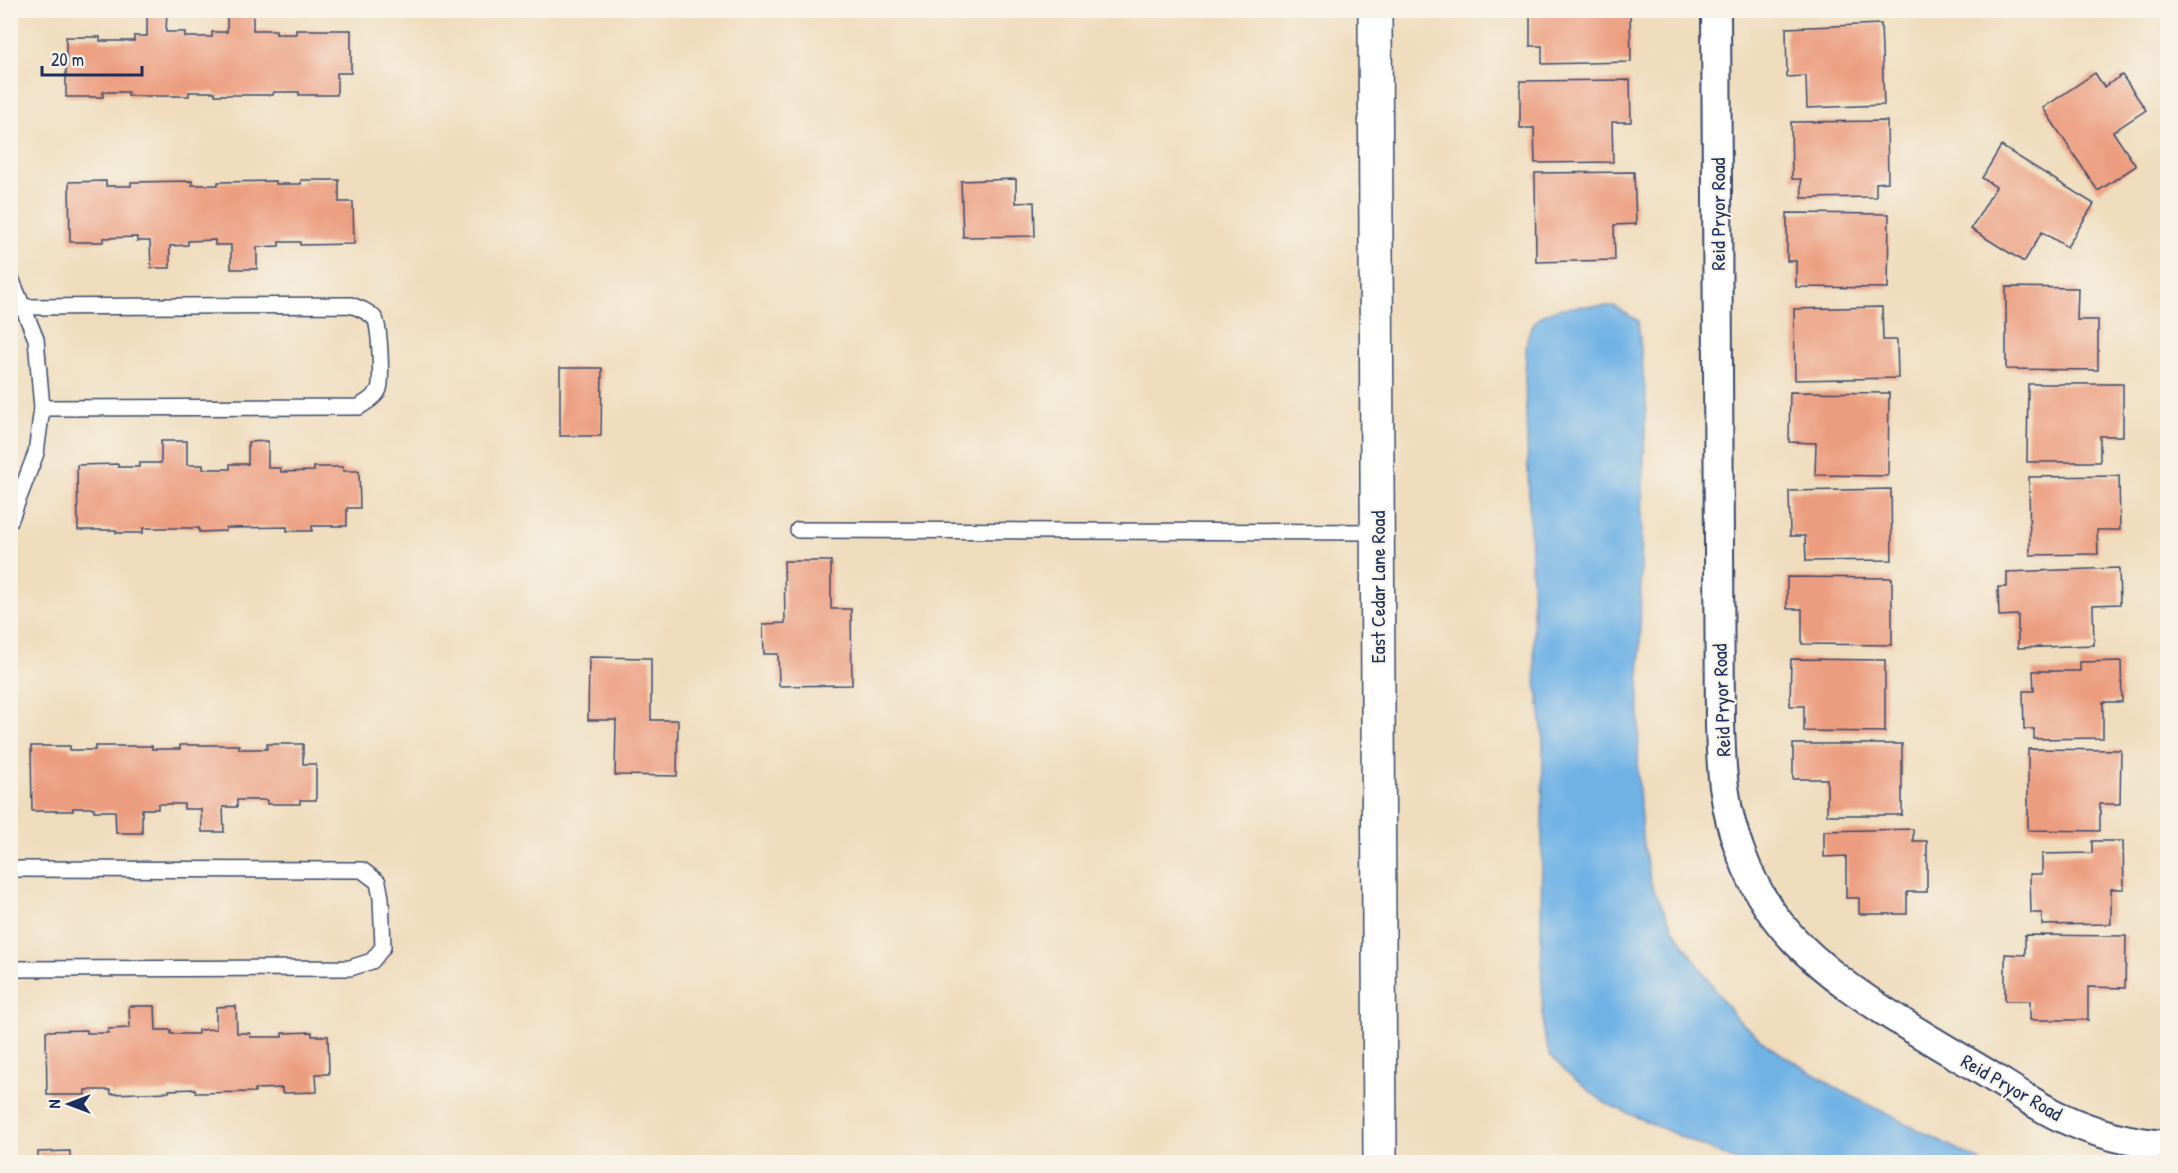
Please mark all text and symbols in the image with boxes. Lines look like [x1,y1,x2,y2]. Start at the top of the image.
scale bar [42,39,142,77]
text: 20 m [51,47,84,72]
street label: Reid Pryor Road [1704,157,1731,270]
street label: East Cedar Lane Road [1364,511,1391,663]
street label: Reid Pryor Road [1706,643,1736,757]
street label: Reid Pryor Road [1956,1047,2068,1127]
north arrow [39,1074,99,1134]
text: N [43,1099,65,1108]

